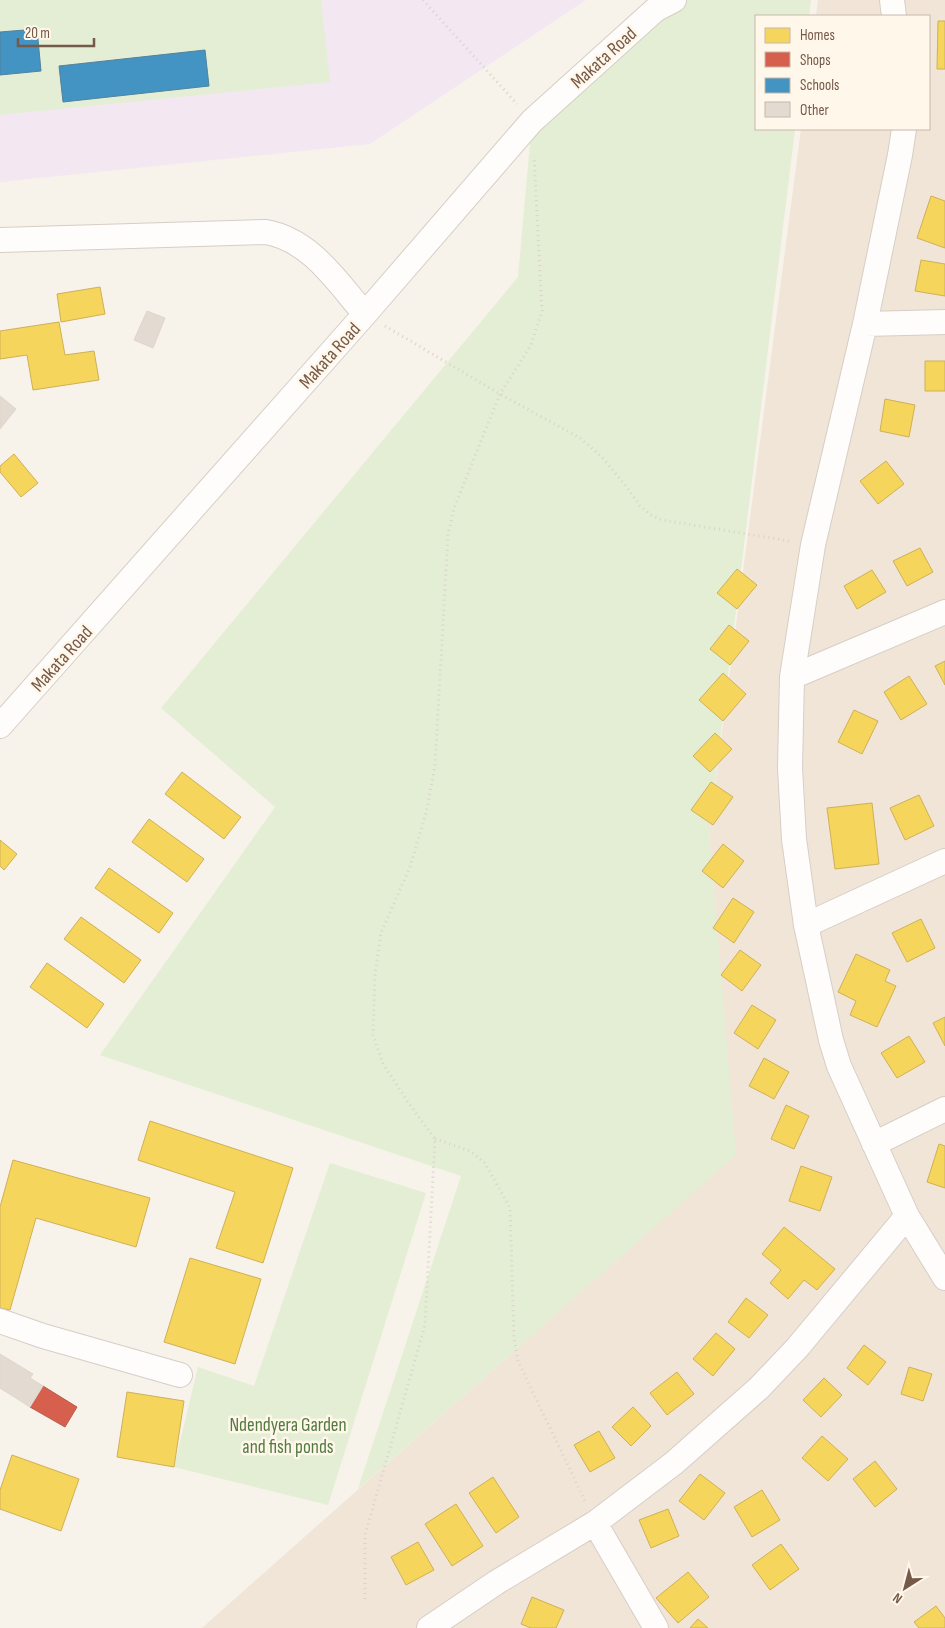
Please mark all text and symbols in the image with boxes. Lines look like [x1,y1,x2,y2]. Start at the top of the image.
scale bar [18,15,94,47]
legend [755,15,930,130]
street label: Makata Road [566,23,642,94]
text: 20 m [25,24,50,43]
text: Homes [800,26,835,45]
text: Shops [800,51,831,70]
text: Schools [800,76,839,95]
text: Other [800,101,829,120]
street label: Makata Road [295,318,366,394]
street label: Makata Road [27,621,98,697]
park label: Ndendyera Garden and fish ponds [229,1414,347,1459]
north arrow [880,1563,930,1613]
text: N [890,1589,906,1607]

